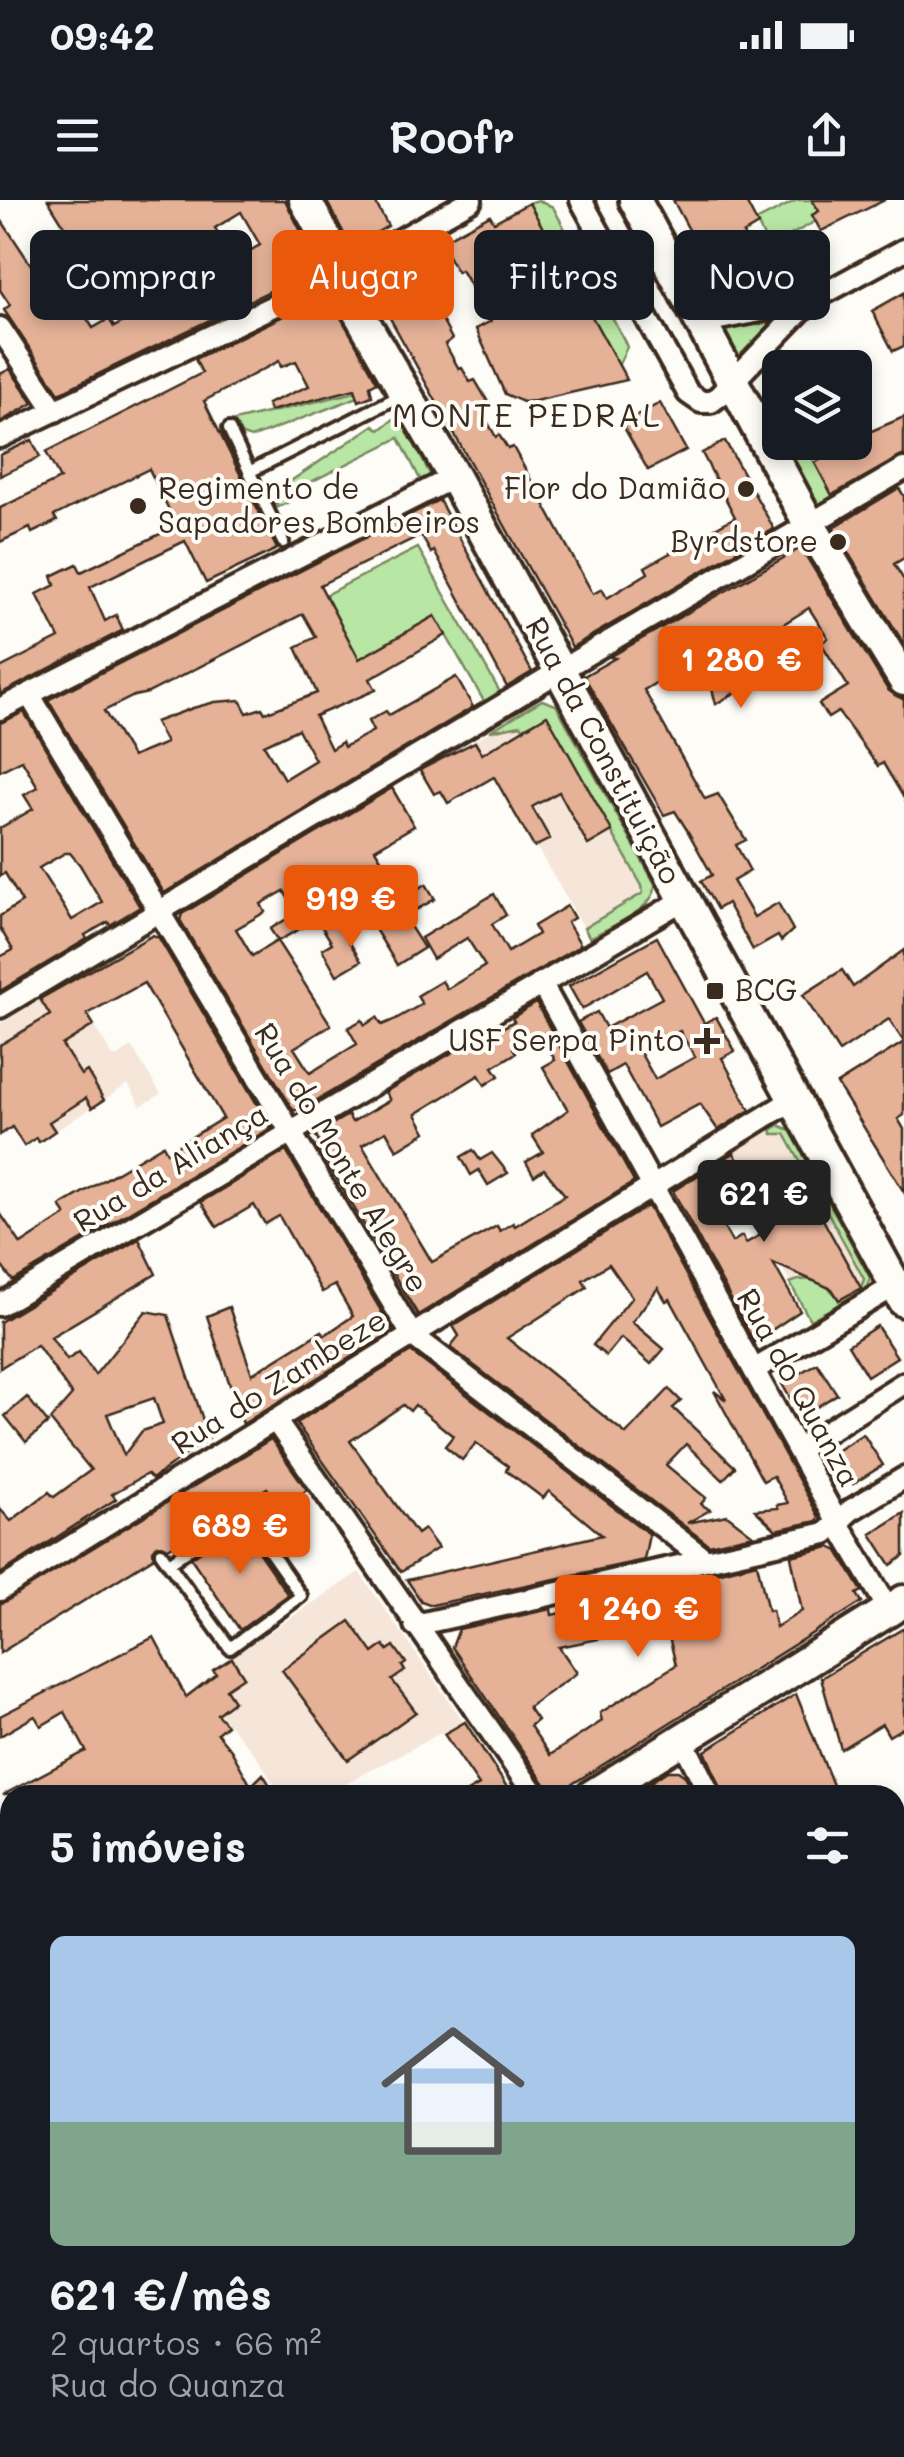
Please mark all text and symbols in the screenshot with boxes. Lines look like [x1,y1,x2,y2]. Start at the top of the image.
text: 09:42 [50,10,155,60]
text: Roofr [389,106,515,164]
icon: menu [50,108,105,163]
icon: share [799,108,854,163]
chip: Comprar [30,230,252,320]
chip: Alugar [272,230,454,320]
chip: Filtros [474,230,654,320]
chip: Novo [674,230,830,320]
map controls [762,350,872,460]
button: layers [762,350,872,460]
district label: MONTE PEDRAL [392,393,662,435]
place label: Regimento de Sapadores Bombeiros [158,467,480,541]
place label: Flor do Damião [504,467,726,507]
marker: Flor do Damião [735,478,757,500]
marker: Regimento de Sapadores Bombeiros [127,495,149,517]
place label: Byrdstore [670,520,818,560]
marker: Byrdstore [827,531,849,553]
street label: Rua da Constituição [517,610,692,891]
pin: 1 280 € [649,626,833,711]
text: 1 280 € [680,637,802,679]
pin: 919 € [281,865,421,950]
text: 919 € [306,876,396,918]
place label: BCG [735,969,797,1009]
marker: BCG [704,980,726,1002]
street label: Rua do Monte Alegre [246,1015,439,1299]
place label: USF Serpa Pinto [448,1019,684,1059]
marker: USF Serpa Pinto [694,1028,720,1054]
street label: Rua da Aliança [65,1092,275,1240]
pin: 621 € [694,1160,834,1245]
text: 621 € [720,1171,808,1213]
street label: Rua do Quanza [729,1281,871,1493]
street label: Rua do Zambeze [163,1298,393,1462]
pin: 689 € [170,1492,310,1577]
text: 689 € [192,1503,288,1545]
pin: 1 240 € [546,1575,730,1660]
text: 1 240 € [577,1586,699,1628]
text: 5 imóveis [50,1818,246,1873]
icon: filters [800,1818,855,1873]
icon: home [363,2001,543,2181]
text: 621 €/mês [50,2266,272,2321]
text: 2 quartos · 66 m² [50,2321,322,2363]
text: Rua do Quanza [50,2363,286,2405]

